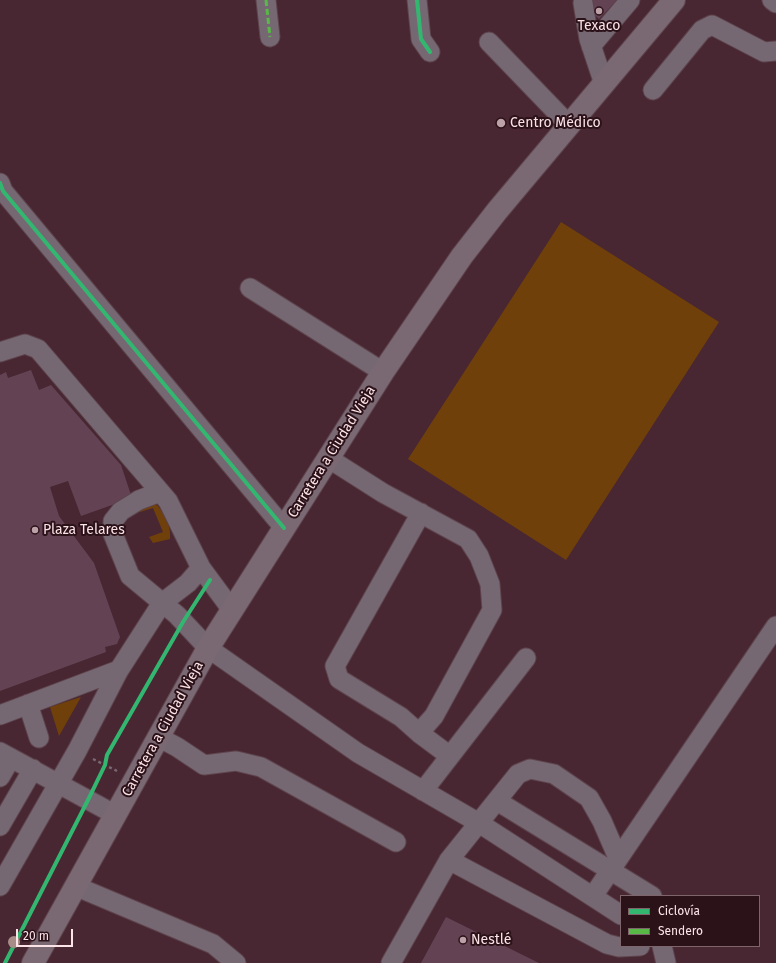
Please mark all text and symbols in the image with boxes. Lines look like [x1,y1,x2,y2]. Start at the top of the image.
marker: Texaco [594,6,604,16]
place label: Texaco [578,18,620,34]
place label: Centro Médico [510,115,601,131]
marker: Centro Médico [495,117,507,129]
street label: Carretera a Ciudad Vieja [285,383,379,521]
place label: Plaza Telares [43,522,125,538]
marker: Plaza Telares [30,525,40,535]
street label: Carretera a Ciudad Vieja [119,658,207,800]
legend [620,895,760,947]
text: Ciclovía [658,904,700,918]
scale bar [18,921,75,947]
text: Sendero [658,924,703,938]
text: 20 m [23,929,49,943]
place label: Nestlé [471,932,511,948]
marker: Nestlé [458,935,468,945]

